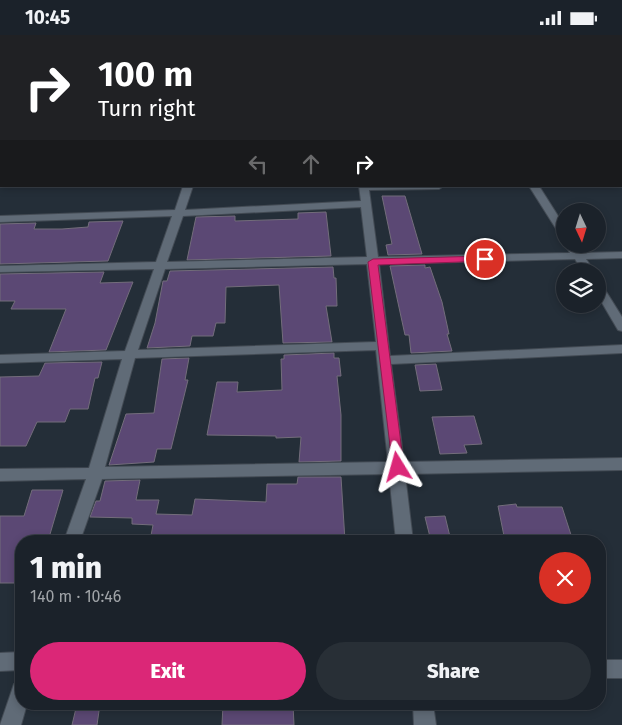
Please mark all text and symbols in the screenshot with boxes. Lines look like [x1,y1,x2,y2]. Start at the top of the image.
text: 10:45 [25,6,70,29]
text: 100 m [98,53,193,95]
icon: right [15,55,80,120]
text: Turn right [98,95,195,122]
icon: left [244,150,272,178]
icon: ahead [297,150,325,178]
icon: right [350,150,378,178]
north arrow [556,203,606,253]
map controls [556,203,606,313]
pin [464,238,506,280]
icon: arrive [471,245,499,273]
button: layers [556,263,606,313]
position arrow [371,440,423,492]
text: 1 min [30,550,102,586]
button: close [539,552,591,604]
text: 140 m · 10:46 [30,587,121,606]
button: Exit [30,642,306,700]
button: Share [316,642,591,700]

